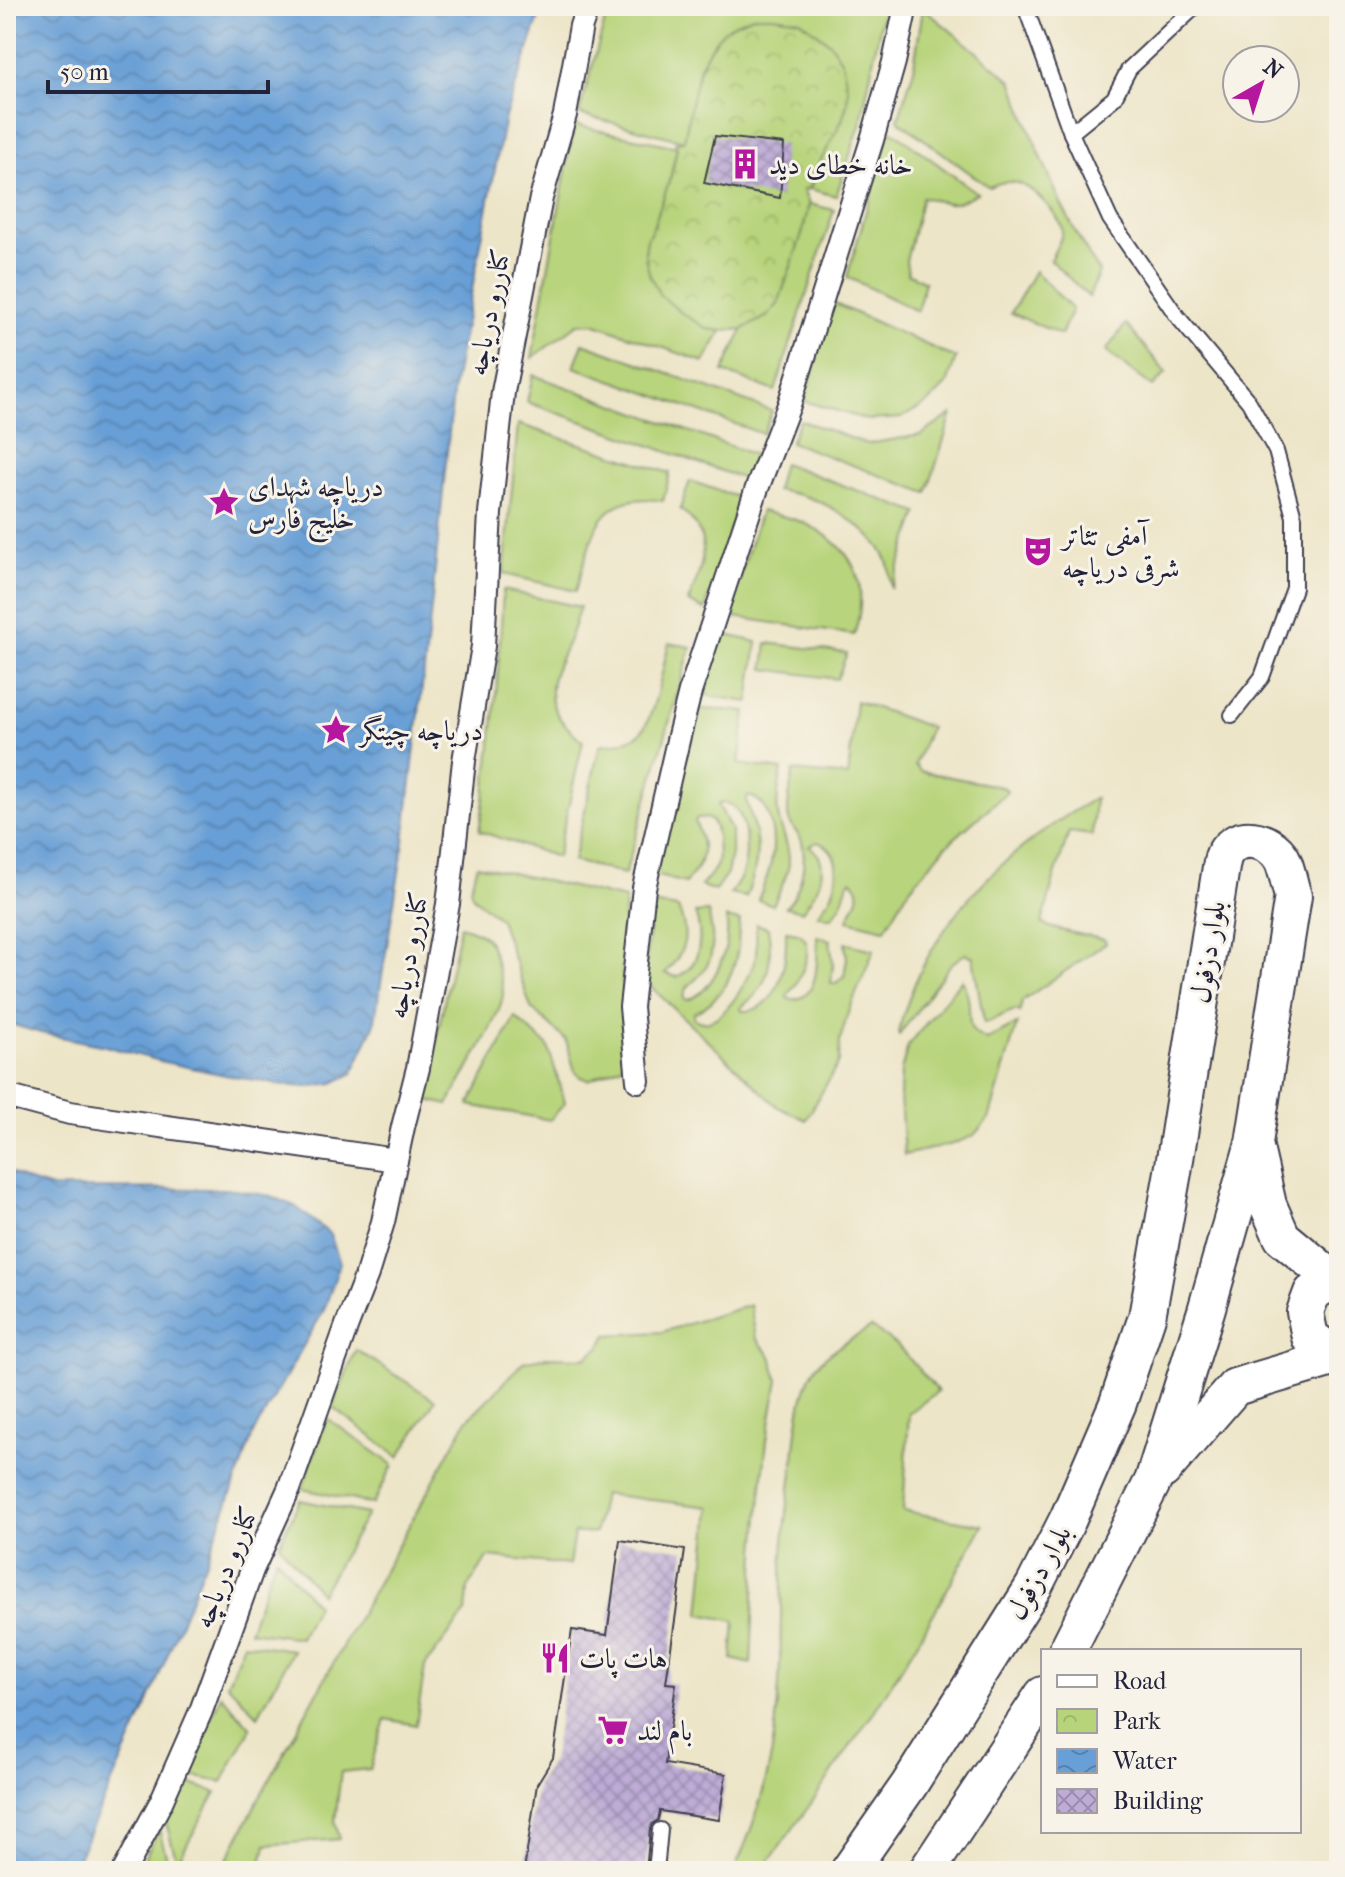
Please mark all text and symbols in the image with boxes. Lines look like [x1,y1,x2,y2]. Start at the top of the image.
scale bar [48,44,268,94]
north arrow [1221,44,1301,124]
text: N [1258,54,1288,85]
text: 50 m [60,58,109,86]
building icon: خانه خطای دید [728,147,762,181]
place label: خانه خطای دید [769,148,913,181]
street label: کناررو دریاچه [460,246,520,379]
place label: دریاچه شهدای خلیج فارس [248,470,384,543]
place icon: دریاچه شهدای خلیج فارس [207,485,241,519]
place label: آمفی تئاتر شرقی دریاچه [1059,519,1180,587]
theatre icon: آمفی تئاتر شرقی دریاچه [1021,534,1055,568]
place icon: دریاچه چیتگر [319,713,353,747]
place label: دریاچه چیتگر [357,714,483,750]
street label: کناررو دریاچه [380,889,438,1022]
street label: بلوار دزفول [1183,899,1233,1006]
street label: کناررو دریاچه [186,1501,268,1634]
street label: بلوار دزفول [999,1519,1079,1626]
restaurant icon: هات پات [538,1641,572,1675]
place label: هات پات [579,1642,668,1679]
legend [1041,1649,1301,1833]
text: Road [1113,1667,1167,1695]
text: Park [1113,1707,1161,1735]
supermarket icon: بام لند [596,1713,630,1747]
place label: بام لند [637,1714,692,1755]
text: Water [1112,1747,1177,1775]
text: Building [1113,1787,1204,1815]

